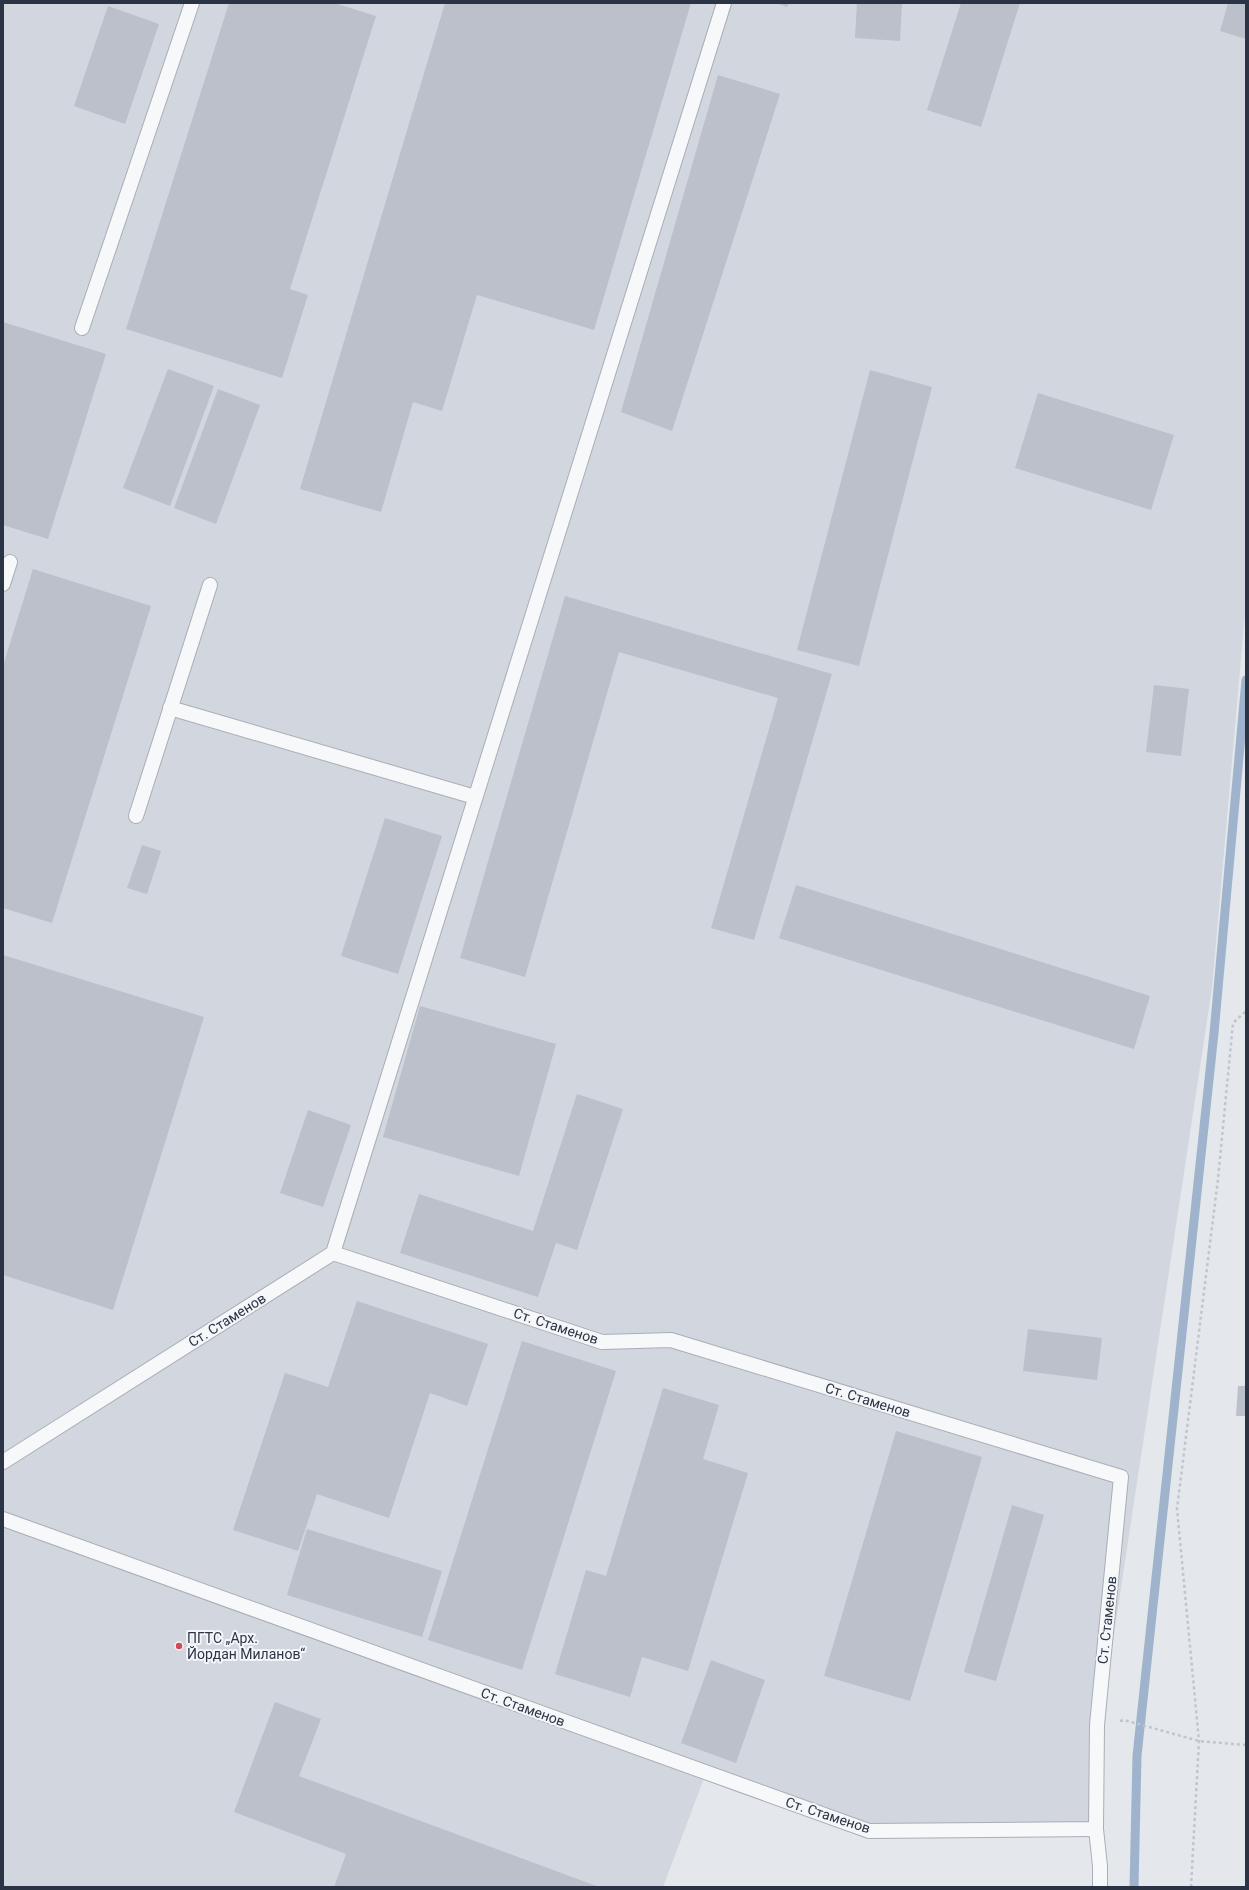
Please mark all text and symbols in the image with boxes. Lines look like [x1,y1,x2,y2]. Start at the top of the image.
street label: Ст. Стаменов [185,1290,269,1350]
street label: Ст. Стаменов [512,1305,600,1347]
street label: Ст. Стаменов [823,1379,913,1421]
street label: Ст. Стаменов [1094,1575,1120,1665]
place label: ПГТС „Арх. Йордан Миланов“ [187,1630,305,1662]
marker: ПГТС „Арх. Йордан Миланов“ [174,1641,184,1651]
street label: Ст. Стаменов [479,1684,567,1730]
street label: Ст. Стаменов [784,1794,872,1836]

